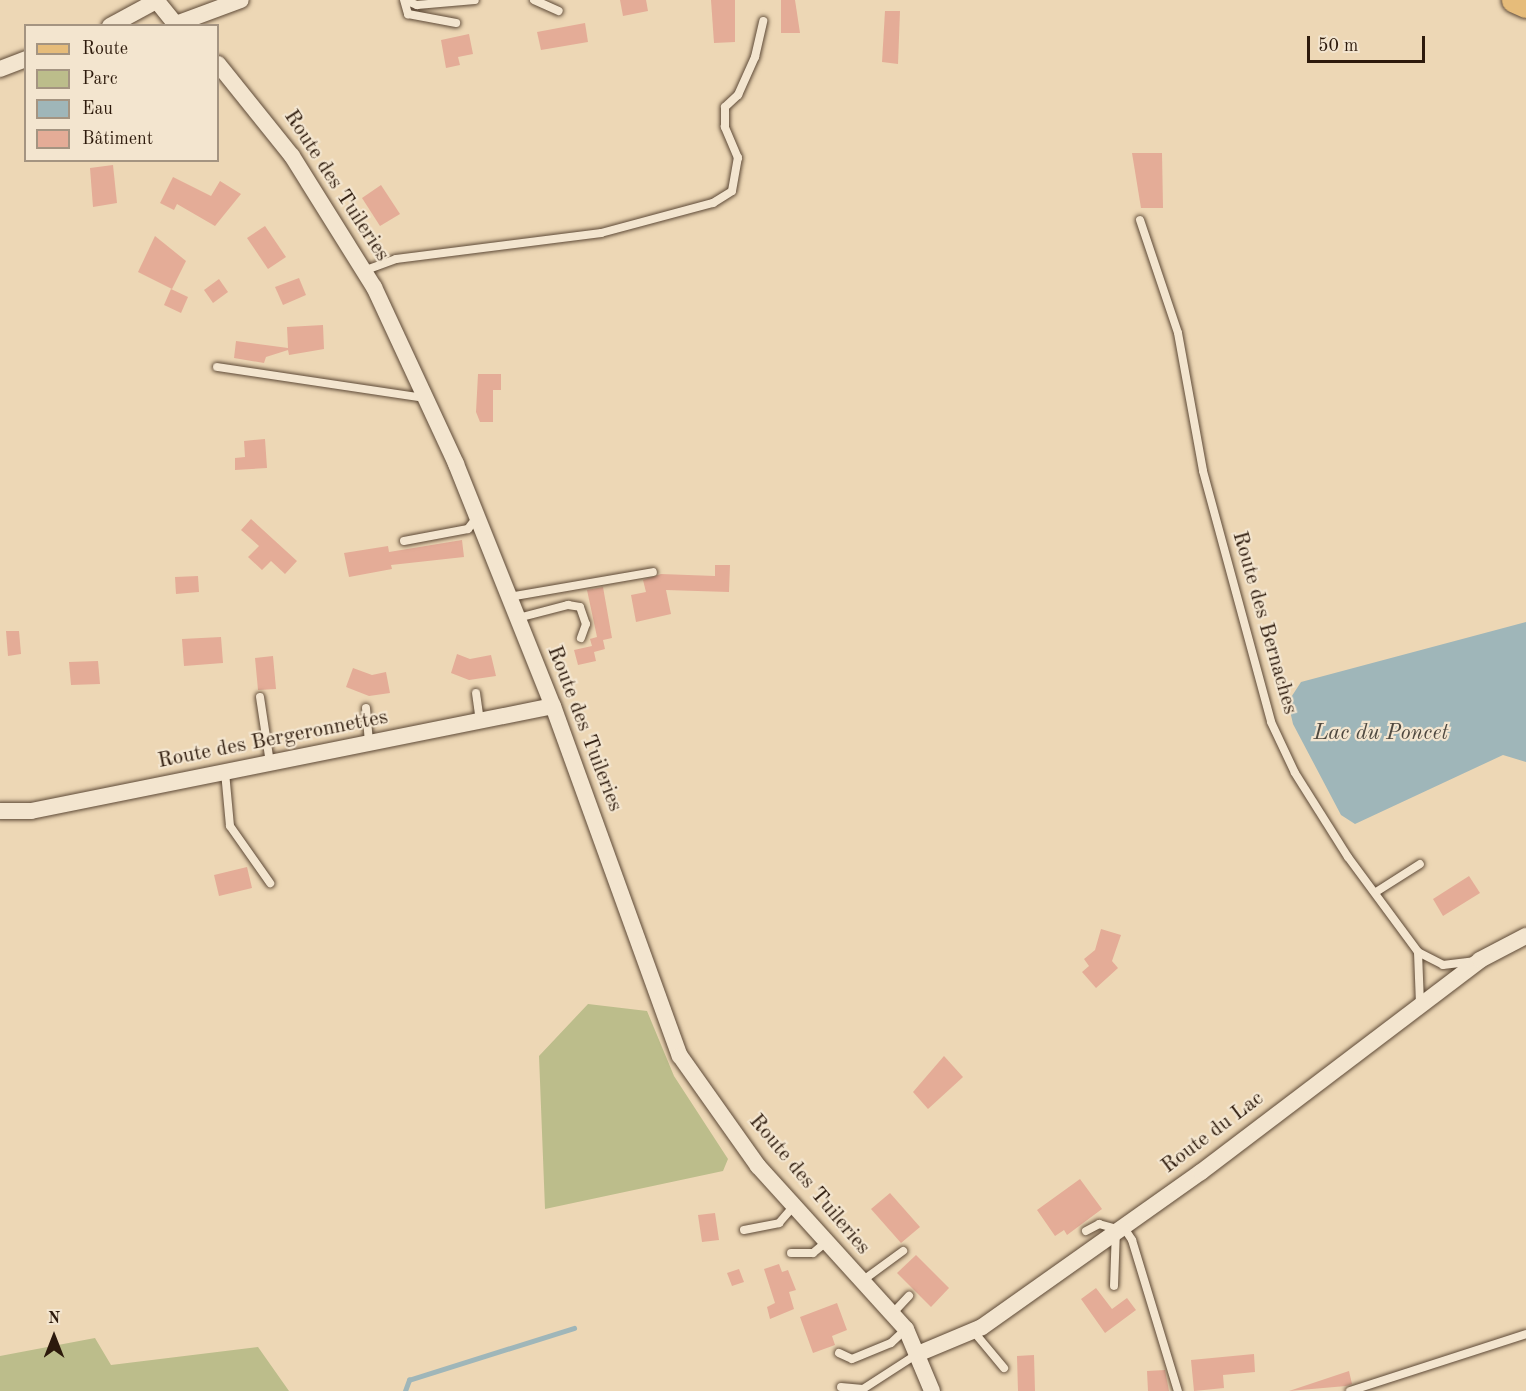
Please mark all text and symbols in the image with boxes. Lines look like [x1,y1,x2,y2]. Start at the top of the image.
legend [24,24,219,162]
scale bar [1310,24,1428,62]
text: 50 m [1318,37,1358,55]
text: Route [82,40,128,58]
text: Parc [82,70,118,88]
text: Eau [82,100,113,118]
street label: Route des Tuileries [278,106,394,266]
text: Bâtiment [82,130,153,148]
street label: Route des Bernaches [1226,529,1302,717]
street label: Route des Tuileries [541,643,627,815]
street label: Route des Bergeronnettes [156,705,390,775]
water label: Lac du Poncet [1313,721,1449,747]
street label: Route du Lac [1157,1086,1269,1180]
street label: Route des Tuileries [743,1110,875,1260]
north arrow [24,1307,84,1367]
text: N [48,1311,60,1327]

